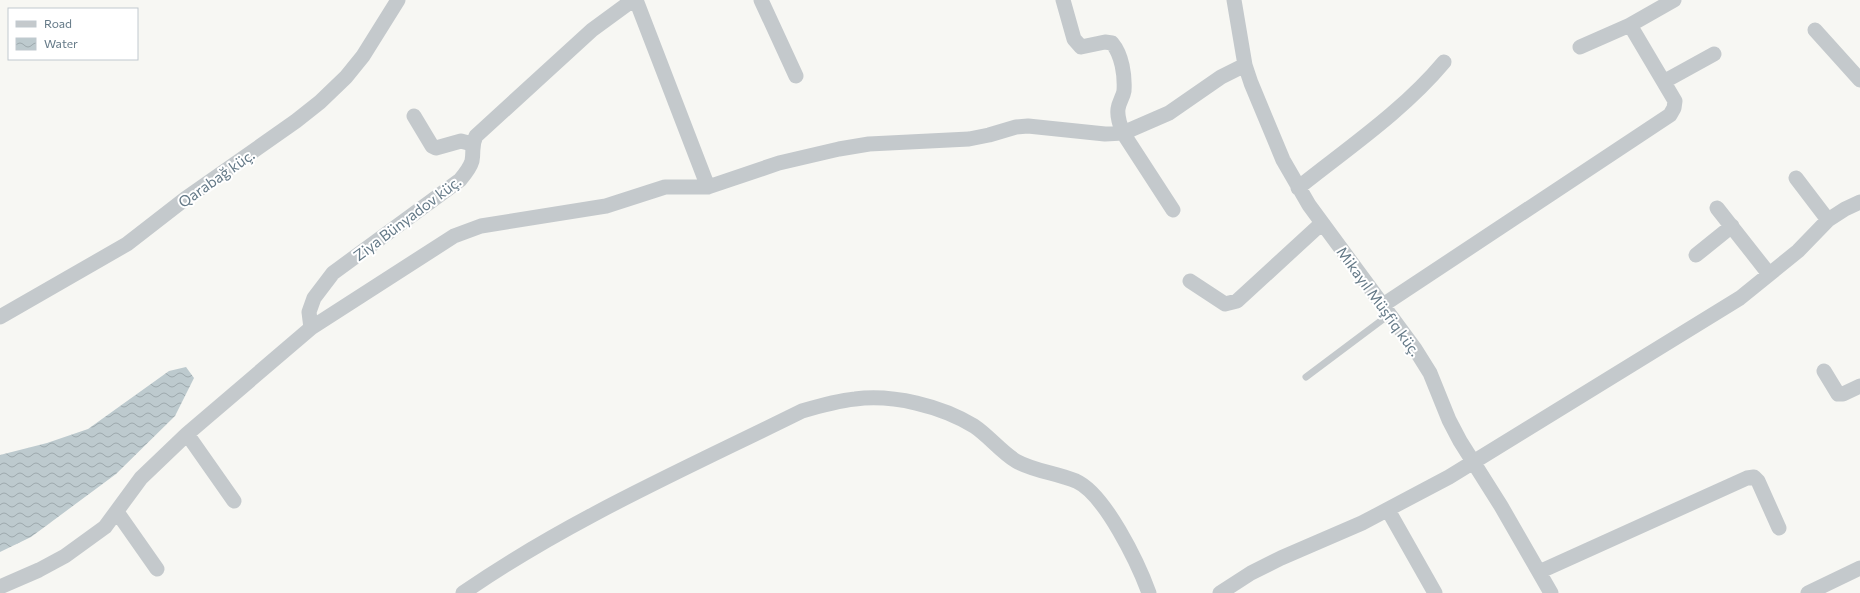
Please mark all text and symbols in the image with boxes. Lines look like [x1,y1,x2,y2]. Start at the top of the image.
legend [8,8,138,60]
text: Road [44,16,72,30]
text: Water [44,36,78,50]
street label: Qarabağ küç. [174,145,258,211]
street label: Ziya Bünyadov küç. [350,172,464,264]
street label: Mikayıl Müşfiq küç. [1333,243,1425,359]

